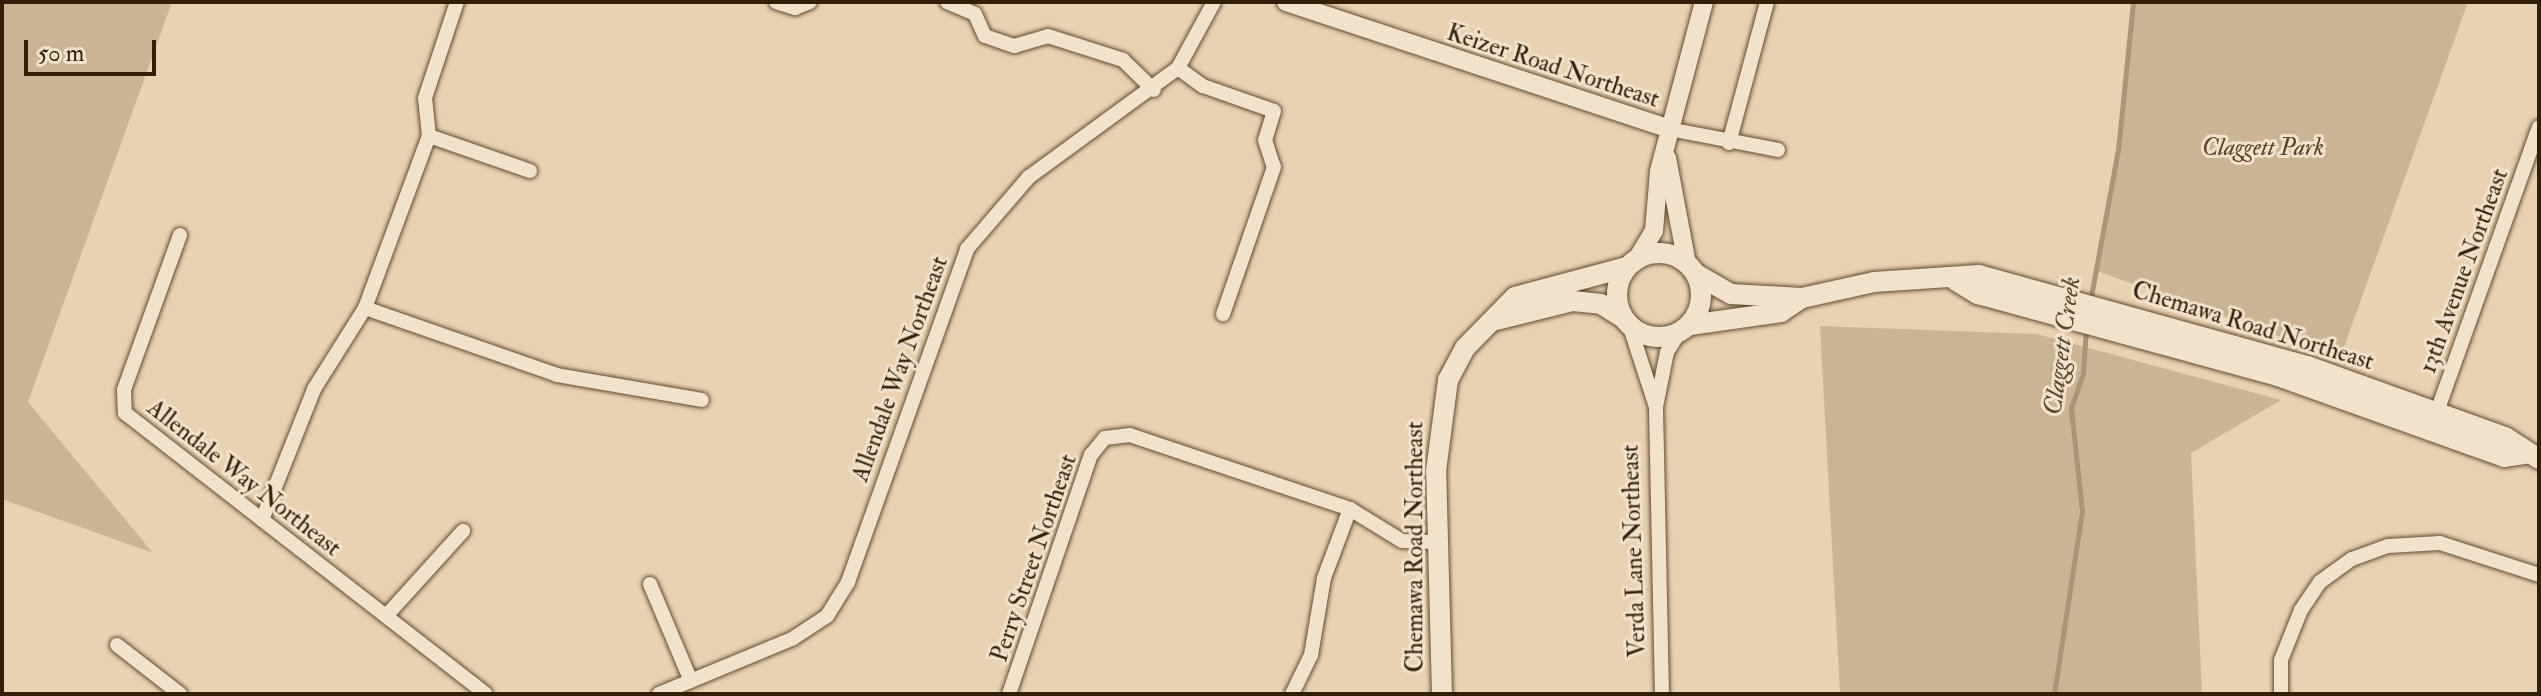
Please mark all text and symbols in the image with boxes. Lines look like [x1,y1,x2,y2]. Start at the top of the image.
street label: Keizer Road Northeast [1443,18,1663,114]
scale bar [28,24,160,74]
text: 50 m [38,38,84,69]
park label: Claggett Park [2202,134,2324,162]
street label: 13th Avenue Northeast [2414,165,2514,377]
street label: Allendale Way Northeast [846,252,954,486]
water label: Claggett Creek [2038,275,2088,417]
street label: Chemawa Road Northeast [2129,276,2377,376]
street label: Allendale Way Northeast [141,393,347,563]
street label: Chemawa Road Northeast [1401,422,1429,672]
street label: Verda Lane Northeast [1616,444,1652,658]
street label: Perry Street Northeast [985,450,1083,666]

